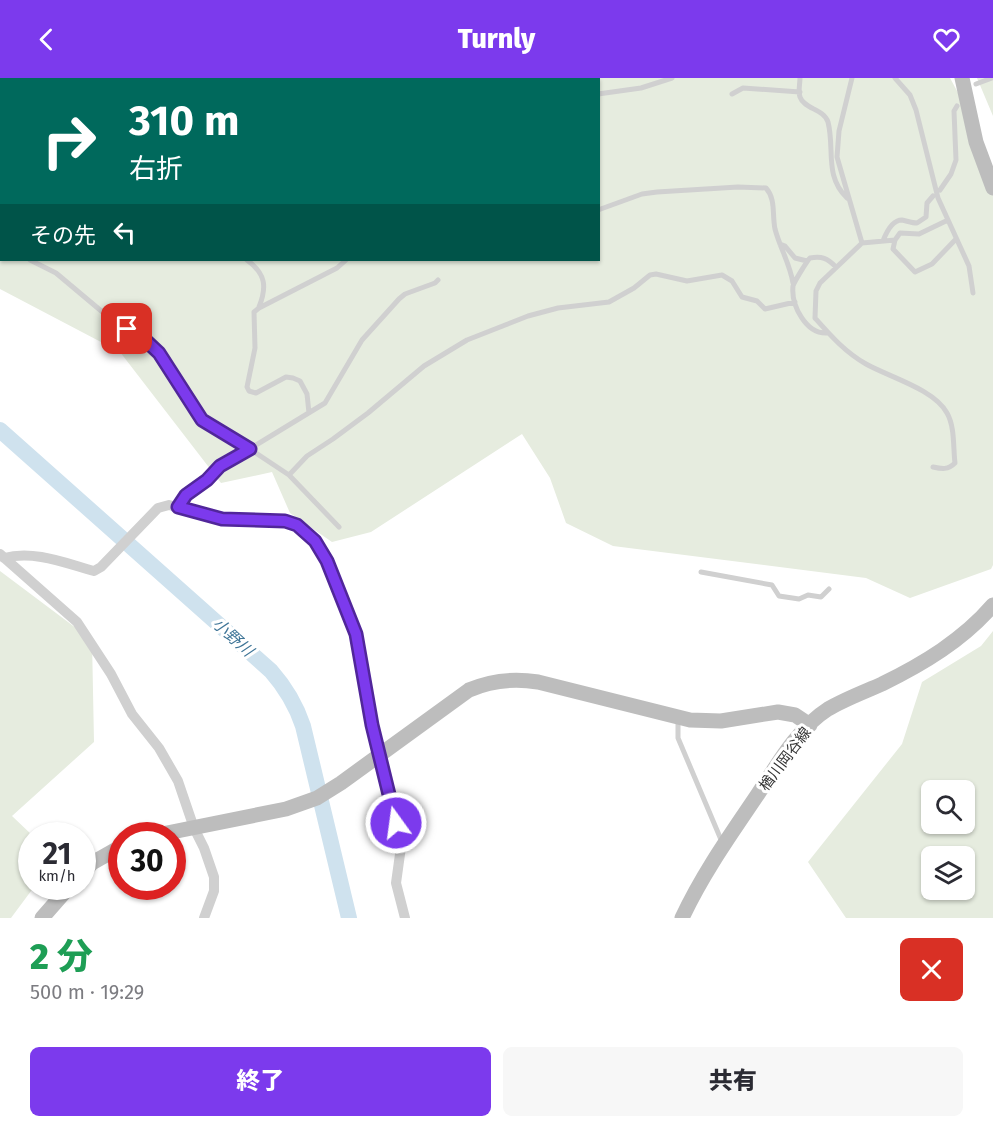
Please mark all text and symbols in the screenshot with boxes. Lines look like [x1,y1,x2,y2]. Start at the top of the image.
icon: back [30,23,63,56]
text: Turnly [458,23,535,55]
icon: heart [930,23,963,56]
text: 310 m [129,96,239,146]
icon: right [30,102,108,180]
text: 右折 [129,153,183,185]
icon: left [108,216,141,249]
text: その先 [30,222,96,249]
pin [101,303,152,354]
icon: arrive [110,312,143,345]
water label: 小野川 [209,614,259,661]
street label: 楢川岡谷線 [755,724,815,794]
map controls [921,780,975,900]
button: search [921,780,975,834]
position arrow [364,791,428,855]
speed limit sign: 30 [108,822,186,900]
text: 21 [43,836,71,872]
button: layers [921,846,975,900]
text: km/h [38,867,76,885]
text: 2 分 [30,935,93,979]
button: close [900,938,963,1001]
text: 500 m · 19:29 [30,980,144,1004]
button: 終了 [30,1047,491,1116]
button: 共有 [503,1047,963,1116]

